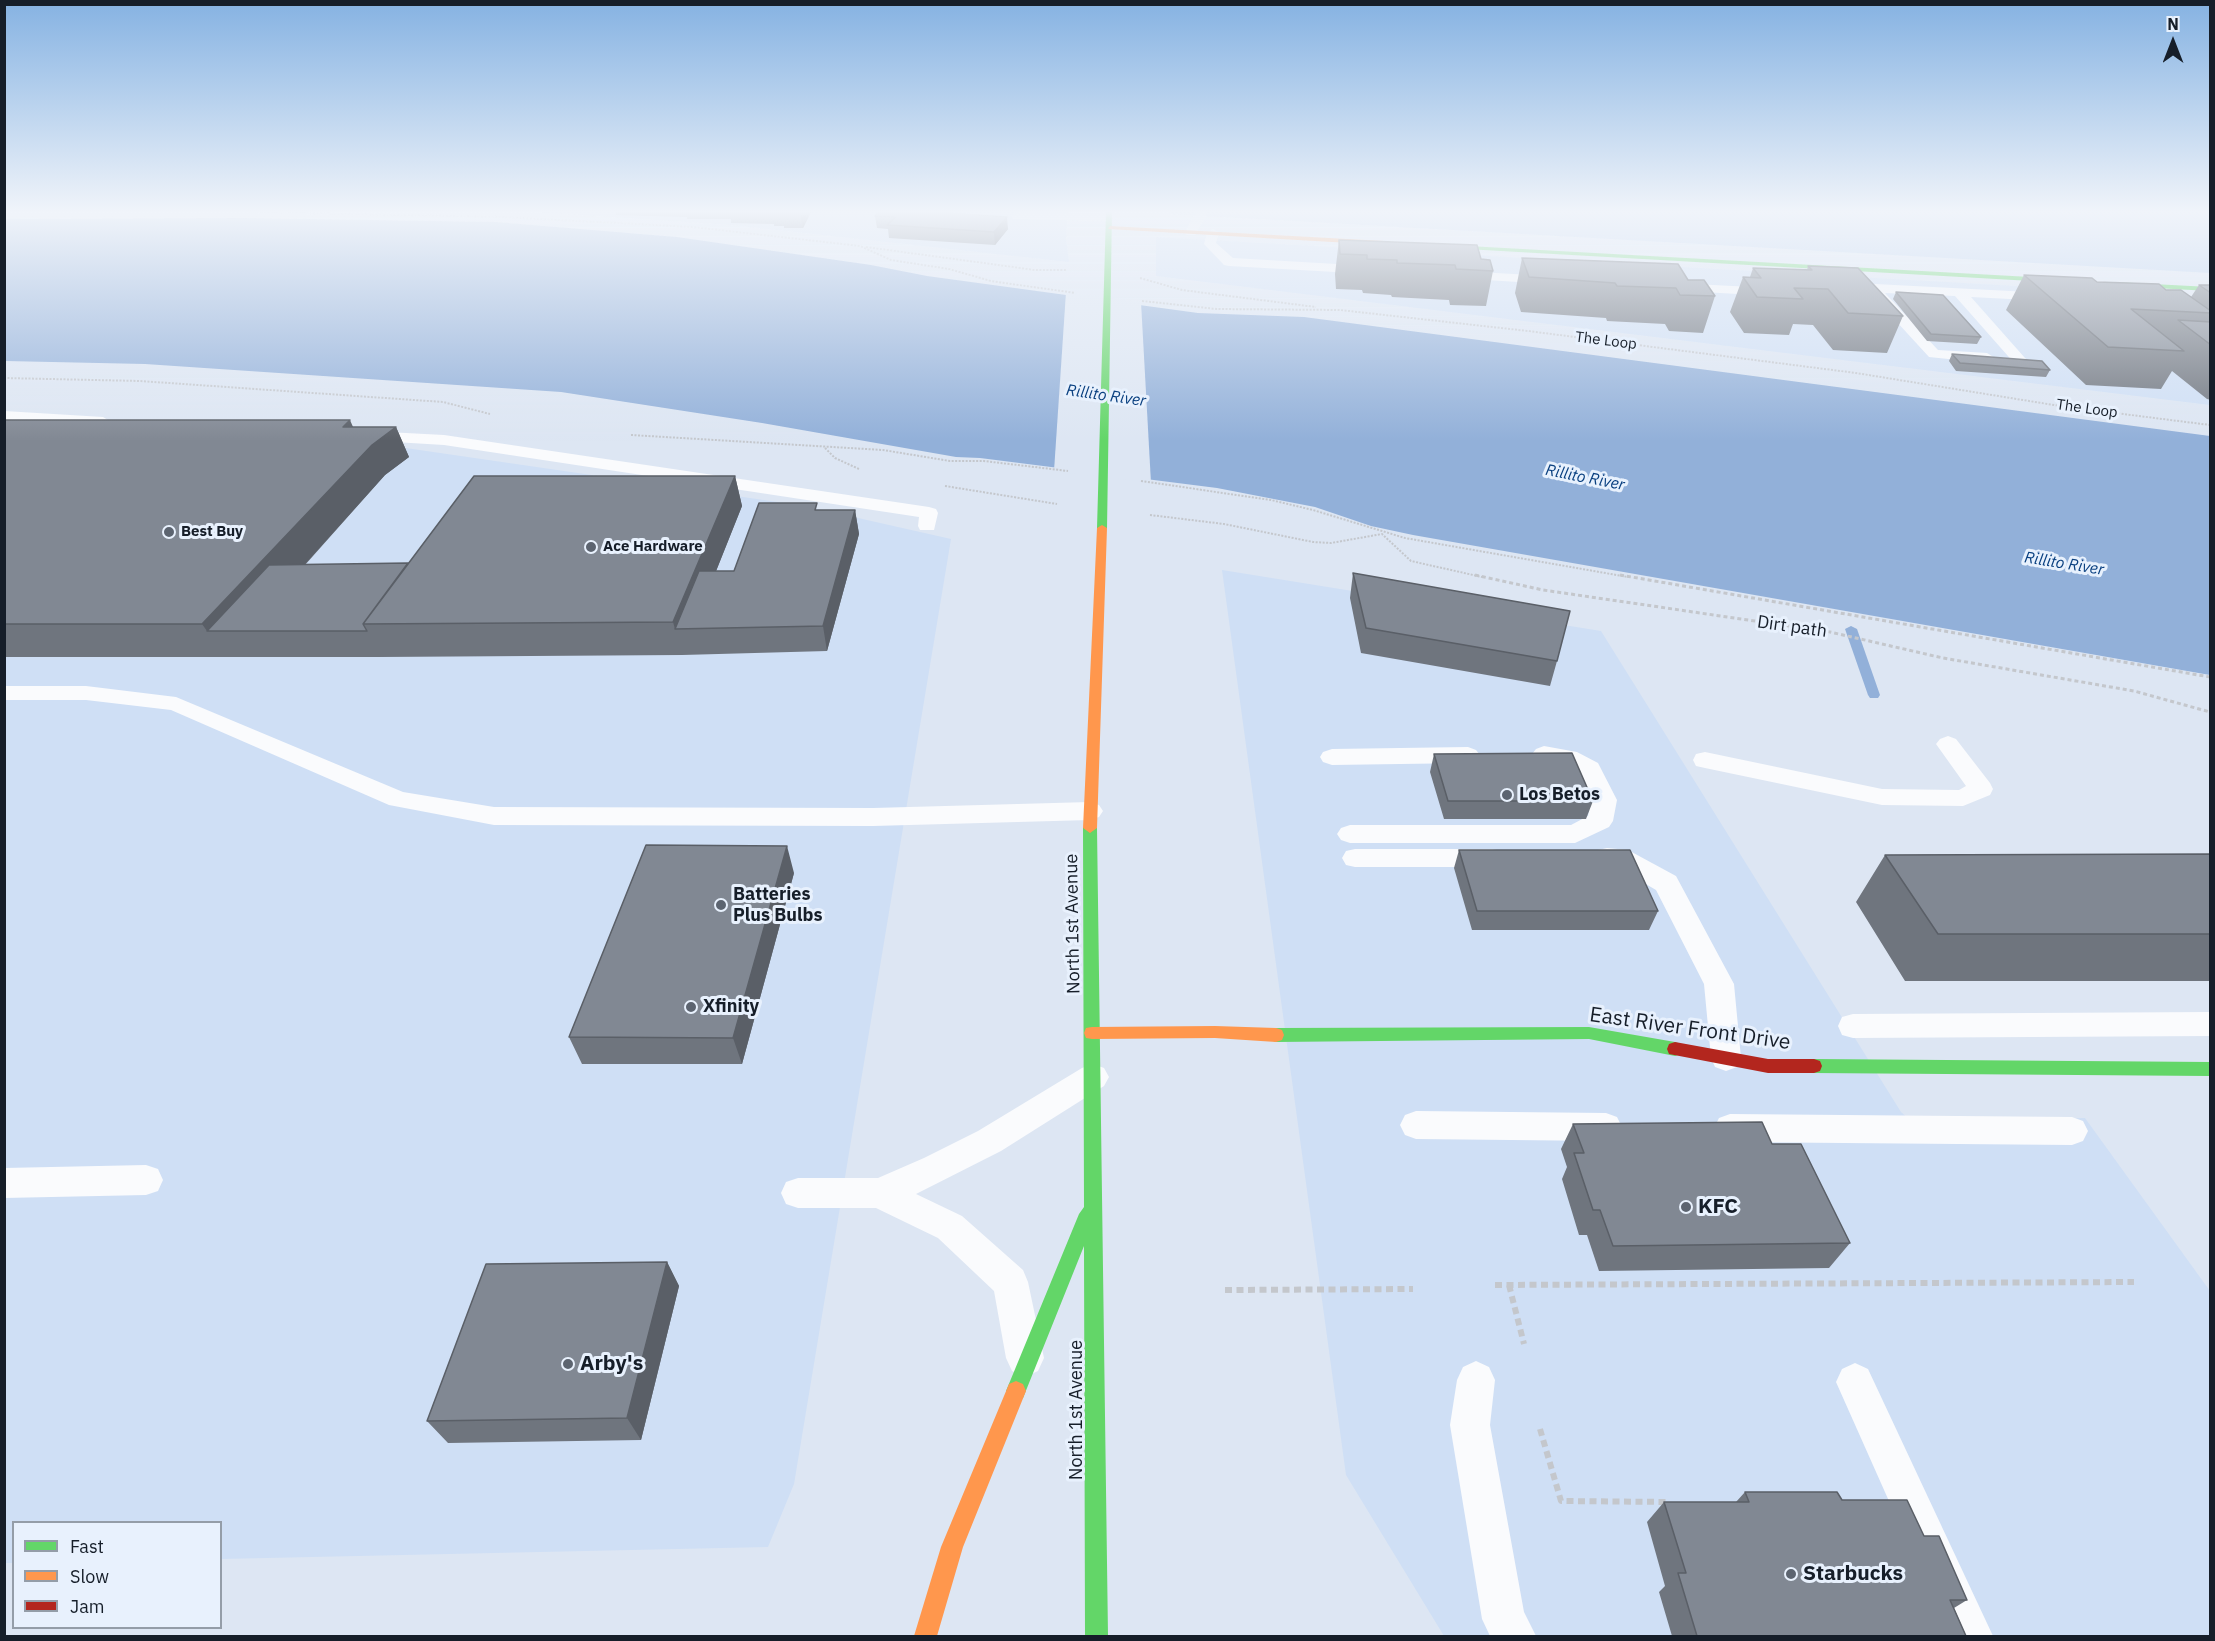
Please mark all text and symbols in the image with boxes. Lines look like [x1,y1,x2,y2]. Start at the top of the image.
north arrow [2143,12,2203,72]
text: N [2167,14,2179,34]
street label: The Loop [1574,328,1638,354]
water label: Rillito River [1065,381,1147,411]
street label: The Loop [2055,396,2119,422]
water label: Rillito River [1544,461,1626,495]
place label: Best Buy [181,523,243,541]
marker: Best Buy [162,525,176,539]
place label: Ace Hardware [603,538,703,556]
marker: Ace Hardware [584,540,598,554]
water label: Rillito River [2023,548,2105,580]
street label: Dirt path [1756,611,1828,643]
place label: Los Betos [1519,784,1600,806]
marker: Los Betos [1500,788,1514,802]
street label: North 1st Avenue [1061,854,1085,994]
place label: Batteries Plus Bulbs [733,884,823,926]
marker: Batteries Plus Bulbs [714,898,728,912]
place label: Xfinity [703,996,759,1018]
marker: Xfinity [684,1000,698,1014]
street label: East River Front Drive [1588,1002,1792,1056]
place label: KFC [1698,1194,1738,1220]
marker: KFC [1679,1200,1693,1214]
street label: North 1st Avenue [1066,1340,1088,1480]
place label: Arby's [580,1351,643,1377]
marker: Arby's [561,1357,575,1371]
legend [12,1521,222,1629]
text: Fast [70,1535,104,1558]
place label: Starbucks [1803,1561,1903,1587]
text: Slow [70,1565,109,1588]
marker: Starbucks [1784,1567,1798,1581]
text: Jam [70,1595,105,1618]

